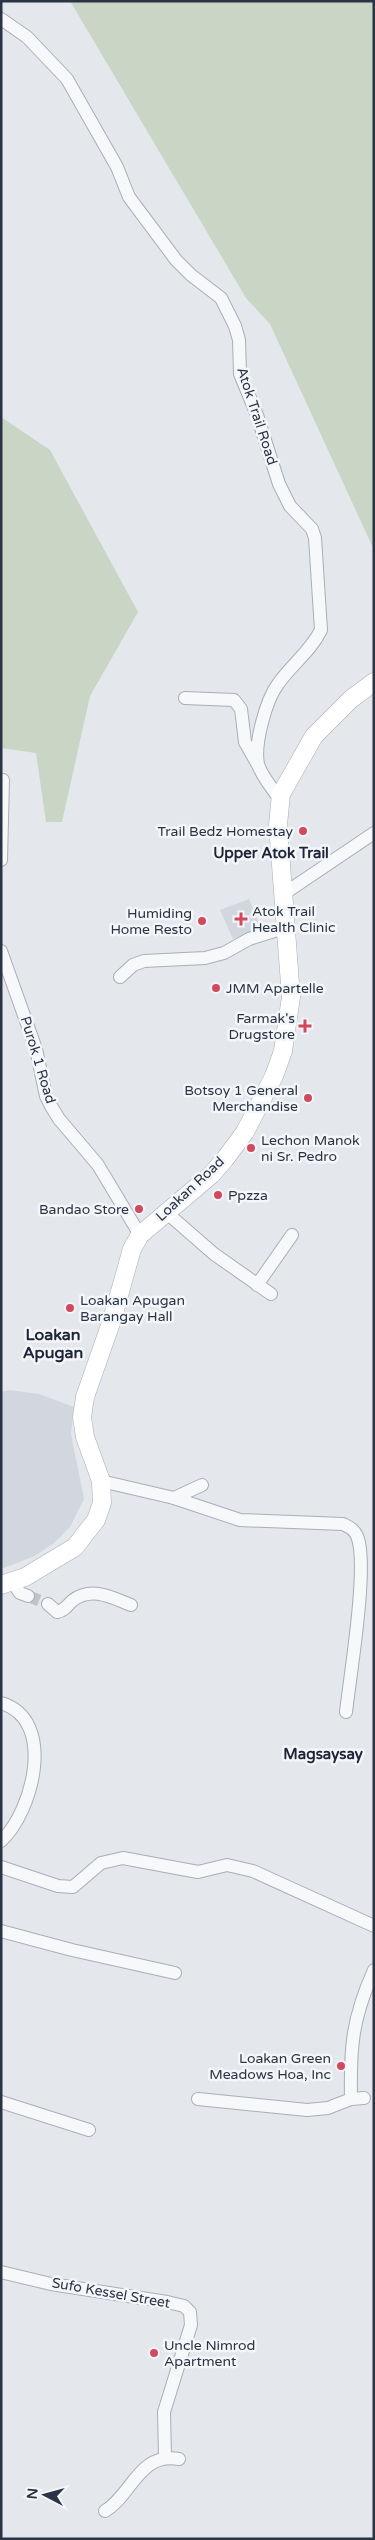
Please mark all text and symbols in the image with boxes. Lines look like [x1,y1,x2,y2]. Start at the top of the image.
street label: Atok Trail Road [233,365,281,467]
place label: Trail Bedz Homestay [158,823,293,840]
marker: Trail Bedz Homestay [297,825,309,837]
district label: Upper Atok Trail [213,844,329,863]
place label: Atok Trail Health Clinic [252,903,335,936]
place label: Humiding Home Resto [110,905,192,938]
marker: Atok Trail Health Clinic [234,912,248,926]
marker: Humiding Home Resto [196,915,208,927]
place label: JMM Apartelle [226,980,324,997]
marker: JMM Apartelle [210,982,222,994]
place label: Farmak's Drugstore [228,1010,295,1043]
street label: Purok 1 Road [17,1014,59,1106]
marker: Farmak's Drugstore [299,1020,311,1032]
place label: Botsoy 1 General Merchandise [184,1082,298,1115]
marker: Botsoy 1 General Merchandise [302,1092,314,1104]
place label: Lechon Manok ni Sr. Pedro [261,1132,360,1165]
marker: Lechon Manok ni Sr. Pedro [245,1142,257,1154]
street label: Loakan Road [152,1153,228,1225]
place label: Ppzza [228,1187,268,1204]
marker: Ppzza [212,1189,224,1201]
place label: Bandao Store [39,1201,129,1218]
marker: Bandao Store [133,1203,145,1215]
place label: Loakan Apugan Barangay Hall [80,1292,185,1325]
marker: Loakan Apugan Barangay Hall [64,1302,76,1314]
district label: Loakan Apugan [23,1325,83,1363]
district label: Magsaysay [283,1745,363,1764]
place label: Loakan Green Meadows Hoa, Inc [209,2050,331,2083]
marker: Loakan Green Meadows Hoa, Inc [335,2060,347,2072]
street label: Sufo Kessel Street [50,2274,172,2312]
place label: Uncle Nimrod Apartment [164,2337,255,2370]
marker: Uncle Nimrod Apartment [148,2347,160,2359]
north arrow [20,2470,70,2520]
text: N [24,2487,42,2500]

